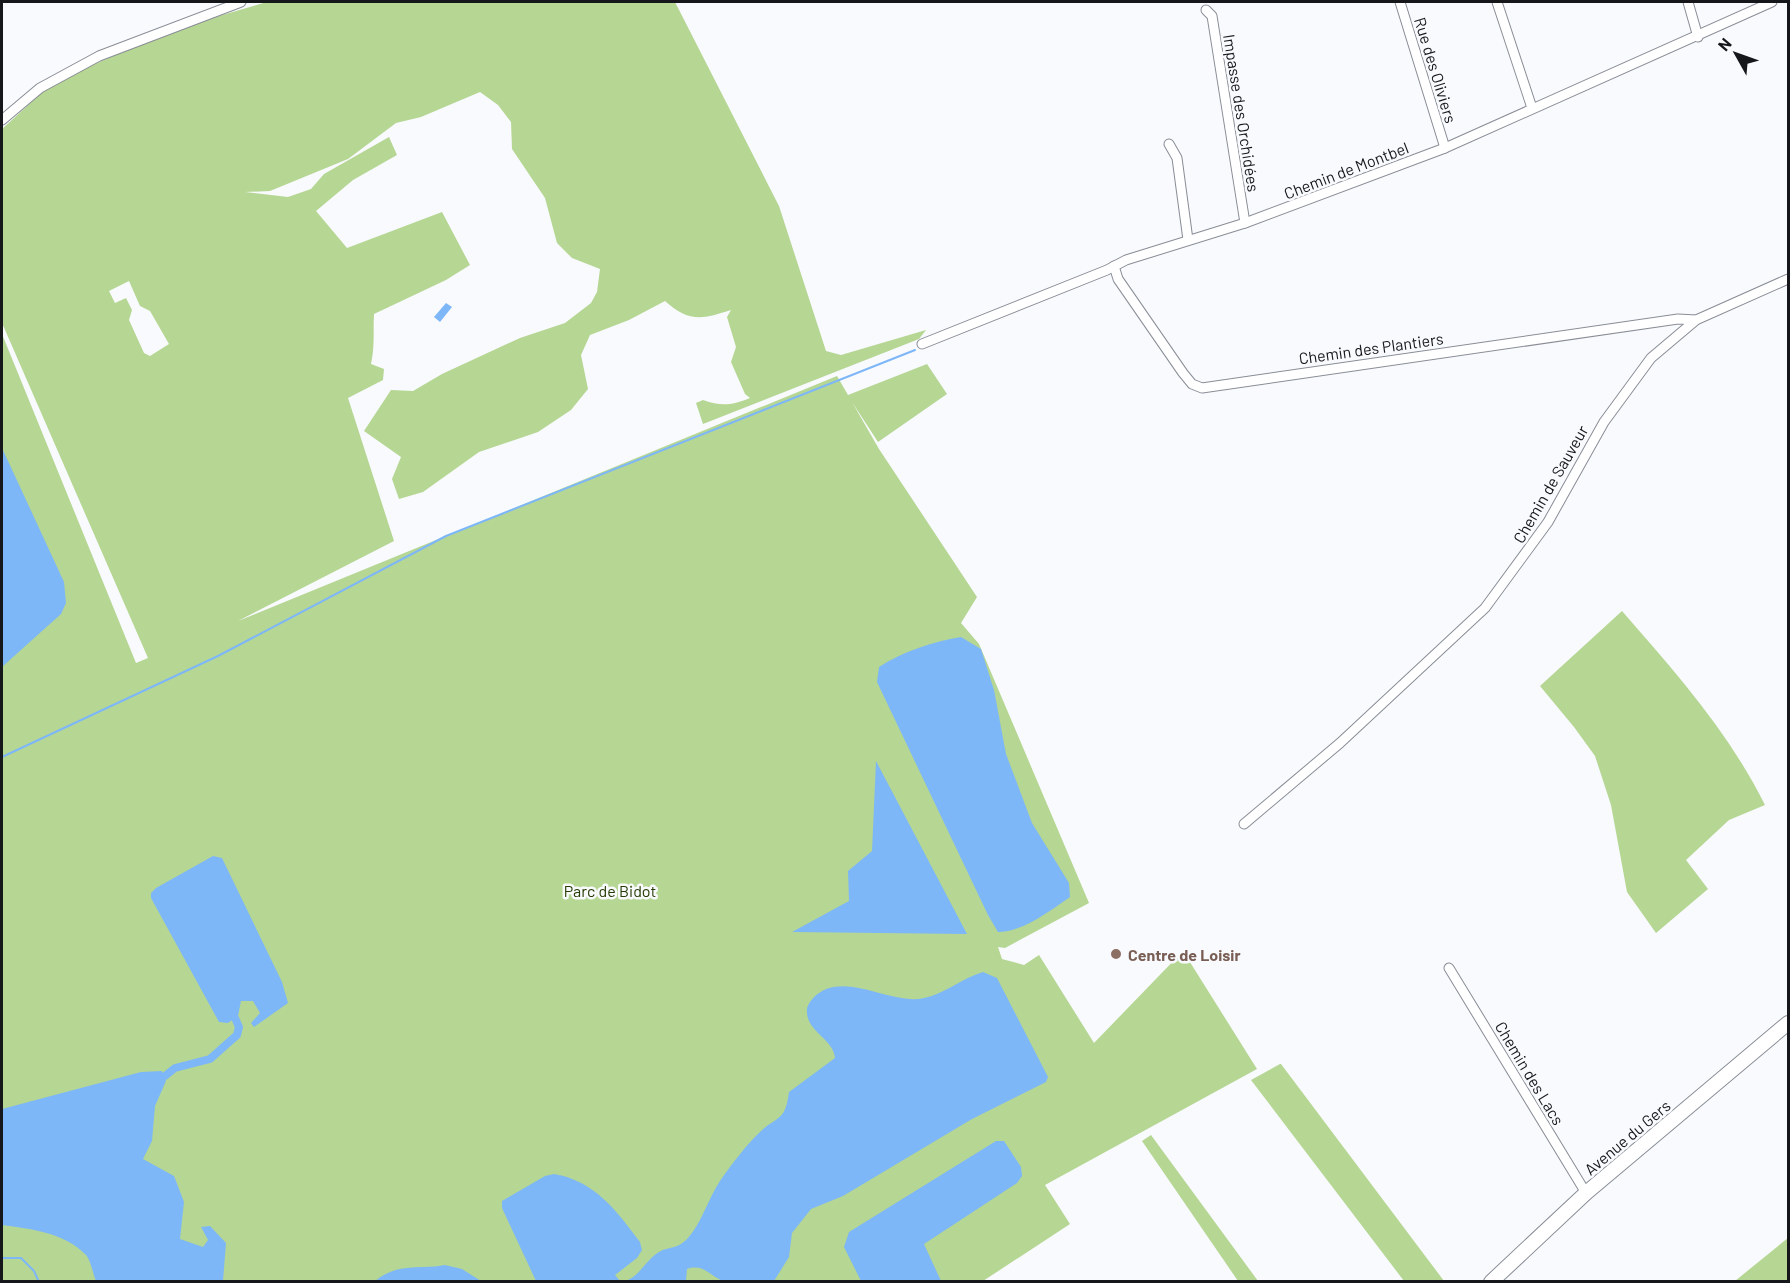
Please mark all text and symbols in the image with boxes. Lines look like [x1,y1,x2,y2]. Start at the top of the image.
street label: Rue des Oliviers [1411,15,1461,125]
north arrow [1706,24,1766,84]
street label: Impasse des Orchidées [1220,33,1264,193]
text: N [1713,34,1735,54]
street label: Chemin de Montbel [1281,138,1411,202]
street label: Chemin des Plantiers [1298,328,1444,368]
street label: Chemin de Sauveur [1509,422,1591,546]
park label: Parc de Bidot [564,881,656,900]
place label: Centre de Loisir [1128,945,1241,964]
marker: Centre de Loisir [1109,947,1123,961]
street label: Chemin des Lacs [1492,1018,1568,1128]
street label: Avenue du Gers [1580,1096,1674,1178]

